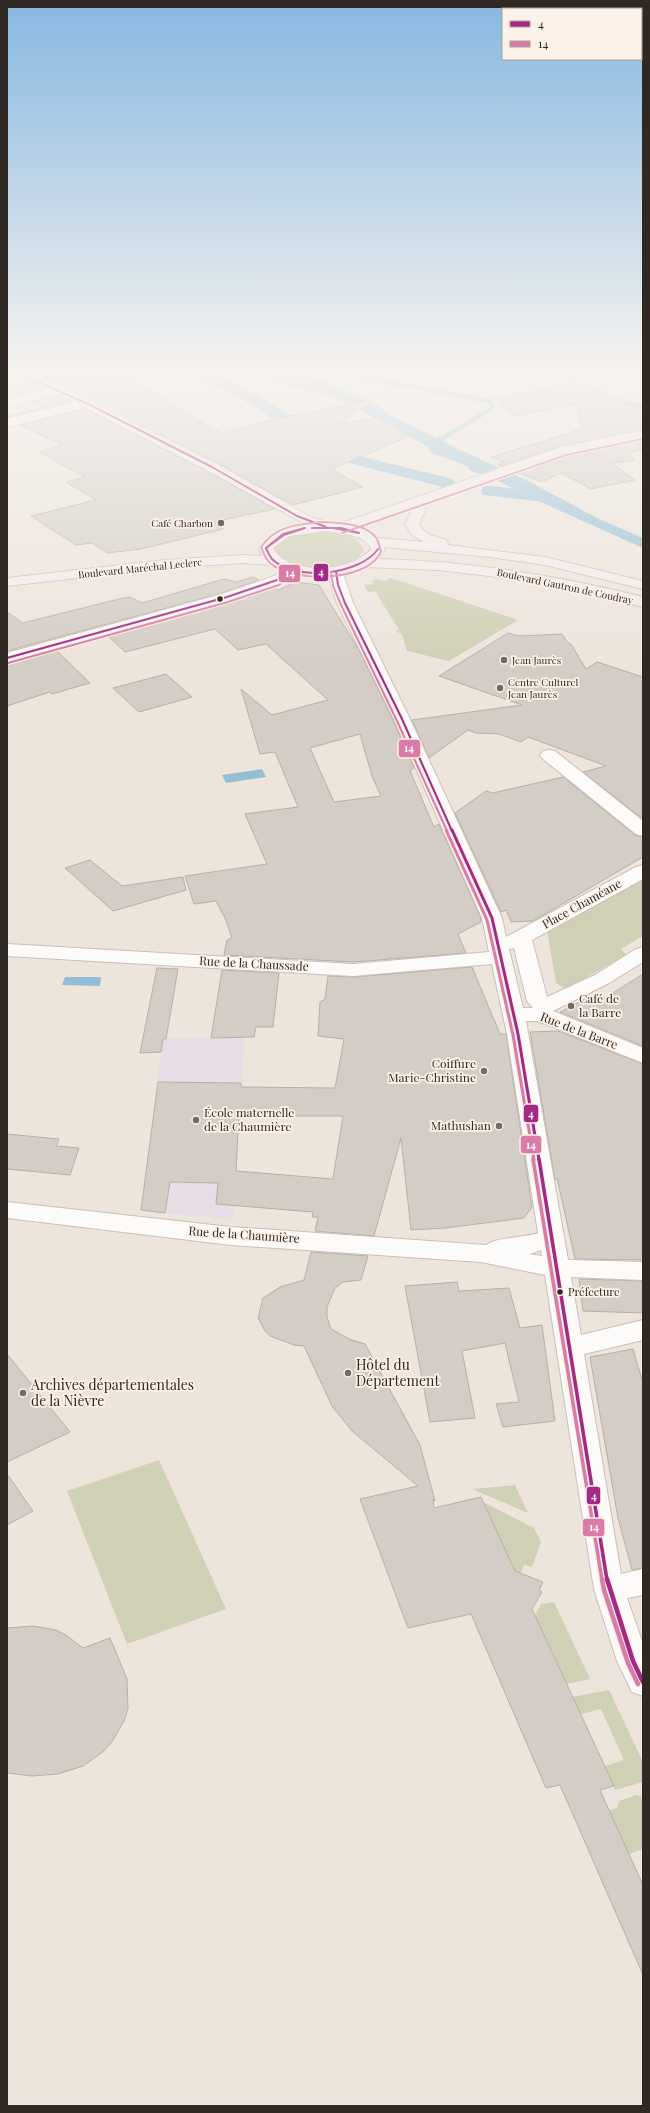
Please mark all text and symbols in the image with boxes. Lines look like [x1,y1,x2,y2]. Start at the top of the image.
legend [502,8,642,60]
text: 4 [538,15,544,31]
text: 14 [538,35,548,51]
place label: Café Charbon [151,516,213,530]
marker: Café Charbon [216,518,226,528]
street label: Boulevard Maréchal Leclerc [77,555,203,581]
line badge: 4 [313,563,329,582]
line badge: 14 [278,564,301,583]
text: 4 [318,564,324,579]
text: 14 [285,565,295,580]
street label: Boulevard Gautron de Coudray [496,565,634,607]
unlabelled marker [215,594,225,604]
place label: Jean Jaurès [511,653,561,667]
marker: Jean Jaurès [499,655,509,665]
place label: Centre Culturel Jean Jaurès [507,675,578,701]
marker: Centre Culturel Jean Jaurès [495,683,505,693]
line badge: 14 [398,739,421,758]
text: 14 [404,740,414,755]
street label: Place Chaméane [539,875,624,932]
street label: Rue de la Chaussade [199,952,309,974]
place label: Café de la Barre [579,990,621,1020]
marker: Café de la Barre [566,1001,576,1011]
street label: Rue de la Barre [538,1008,620,1052]
place label: Coiffure Marie-Christine [388,1055,476,1085]
marker: Coiffure Marie-Christine [479,1066,489,1076]
place label: École maternelle de la Chaumière [204,1104,294,1134]
line badge: 4 [523,1104,539,1123]
text: 4 [528,1106,534,1121]
marker: École maternelle de la Chaumière [191,1115,201,1125]
place label: Mathushan [431,1117,491,1133]
marker: Mathushan [494,1121,504,1131]
line badge: 14 [520,1135,542,1154]
text: 14 [526,1137,536,1152]
street label: Rue de la Chaumière [188,1222,300,1246]
place label: Préfecture [568,1284,620,1299]
marker: Préfecture [555,1287,565,1297]
place label: Hôtel du Département [356,1355,440,1390]
marker: Hôtel du Département [343,1368,353,1378]
place label: Archives départementales de la Nièvre [30,1375,194,1410]
marker: Archives départementales de la Nièvre [18,1388,28,1398]
line badge: 4 [586,1486,601,1505]
text: 4 [591,1488,597,1503]
line badge: 14 [582,1518,605,1537]
text: 14 [589,1519,599,1534]

